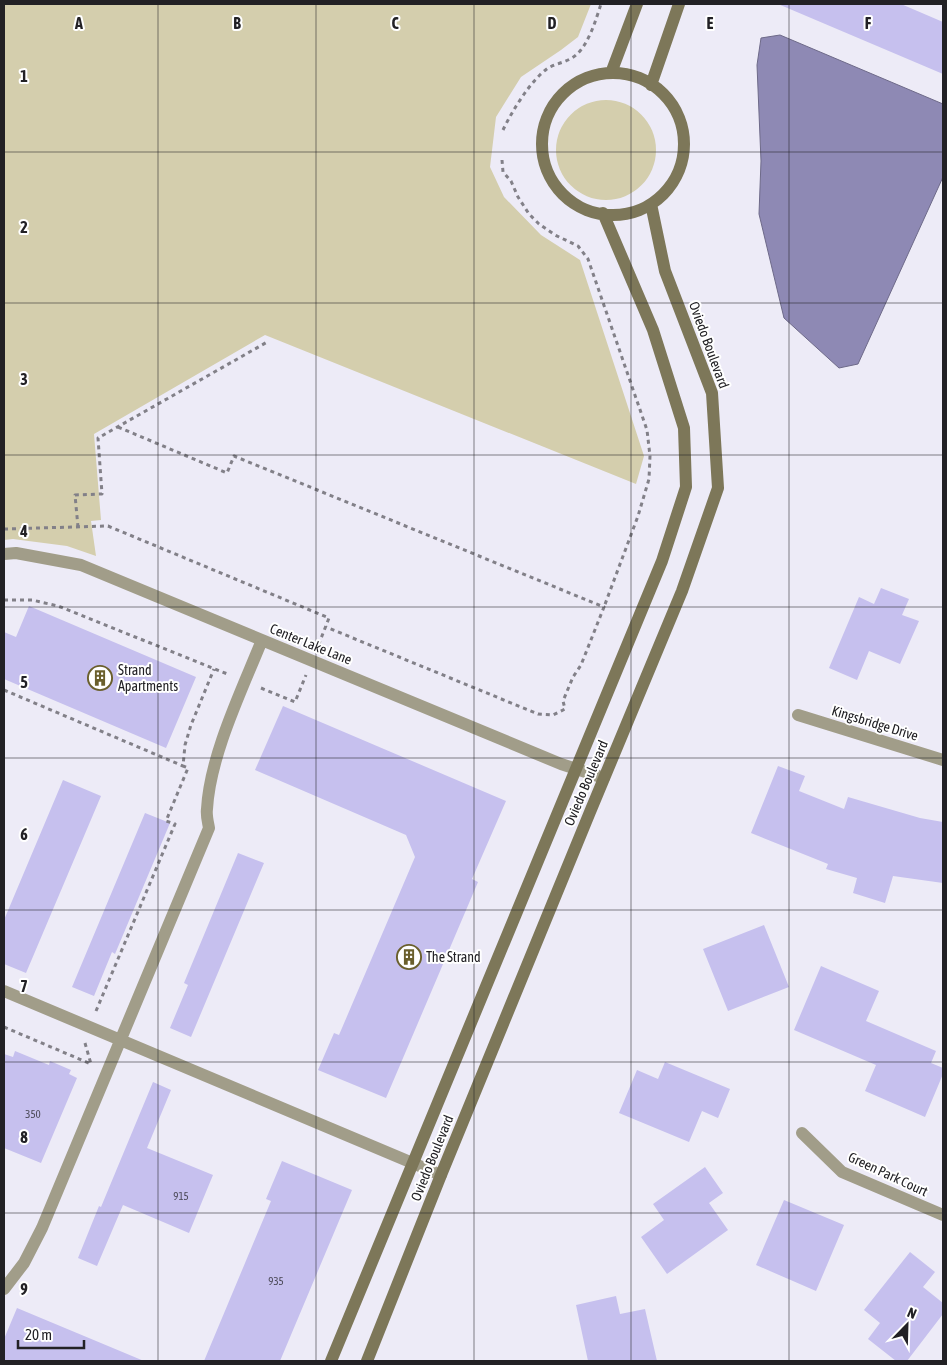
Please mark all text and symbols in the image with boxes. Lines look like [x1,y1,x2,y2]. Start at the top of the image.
text: A [74,14,83,32]
text: B [233,14,241,32]
text: C [391,14,399,32]
text: D [548,14,557,32]
text: E [707,14,714,32]
text: F [865,14,872,32]
text: 1 [20,67,28,85]
text: 2 [20,218,28,236]
street label: Oviedo Boulevard [686,299,732,391]
text: 3 [20,370,28,388]
text: 4 [19,522,28,540]
street label: Center Lake Lane [268,620,354,668]
place label: Strand Apartments [118,662,178,694]
building icon: Strand Apartments [87,665,113,691]
text: 5 [20,673,28,691]
street label: Kingsbridge Drive [830,702,920,744]
street label: Oviedo Boulevard [561,738,611,828]
text: 6 [20,825,28,843]
building icon: The Strand [396,944,422,970]
place label: The Strand [426,949,481,965]
text: 7 [20,977,28,995]
house number: 350 [25,1108,41,1120]
street label: Oviedo Boulevard [407,1113,457,1203]
text: 8 [20,1128,28,1146]
street label: Green Park Court [846,1149,930,1199]
house number: 915 [173,1190,189,1202]
house number: 935 [268,1275,284,1287]
text: 9 [20,1280,28,1298]
north arrow [882,1300,932,1350]
text: N [905,1304,919,1322]
scale bar [18,1318,84,1350]
text: 20 m [25,1326,52,1343]

